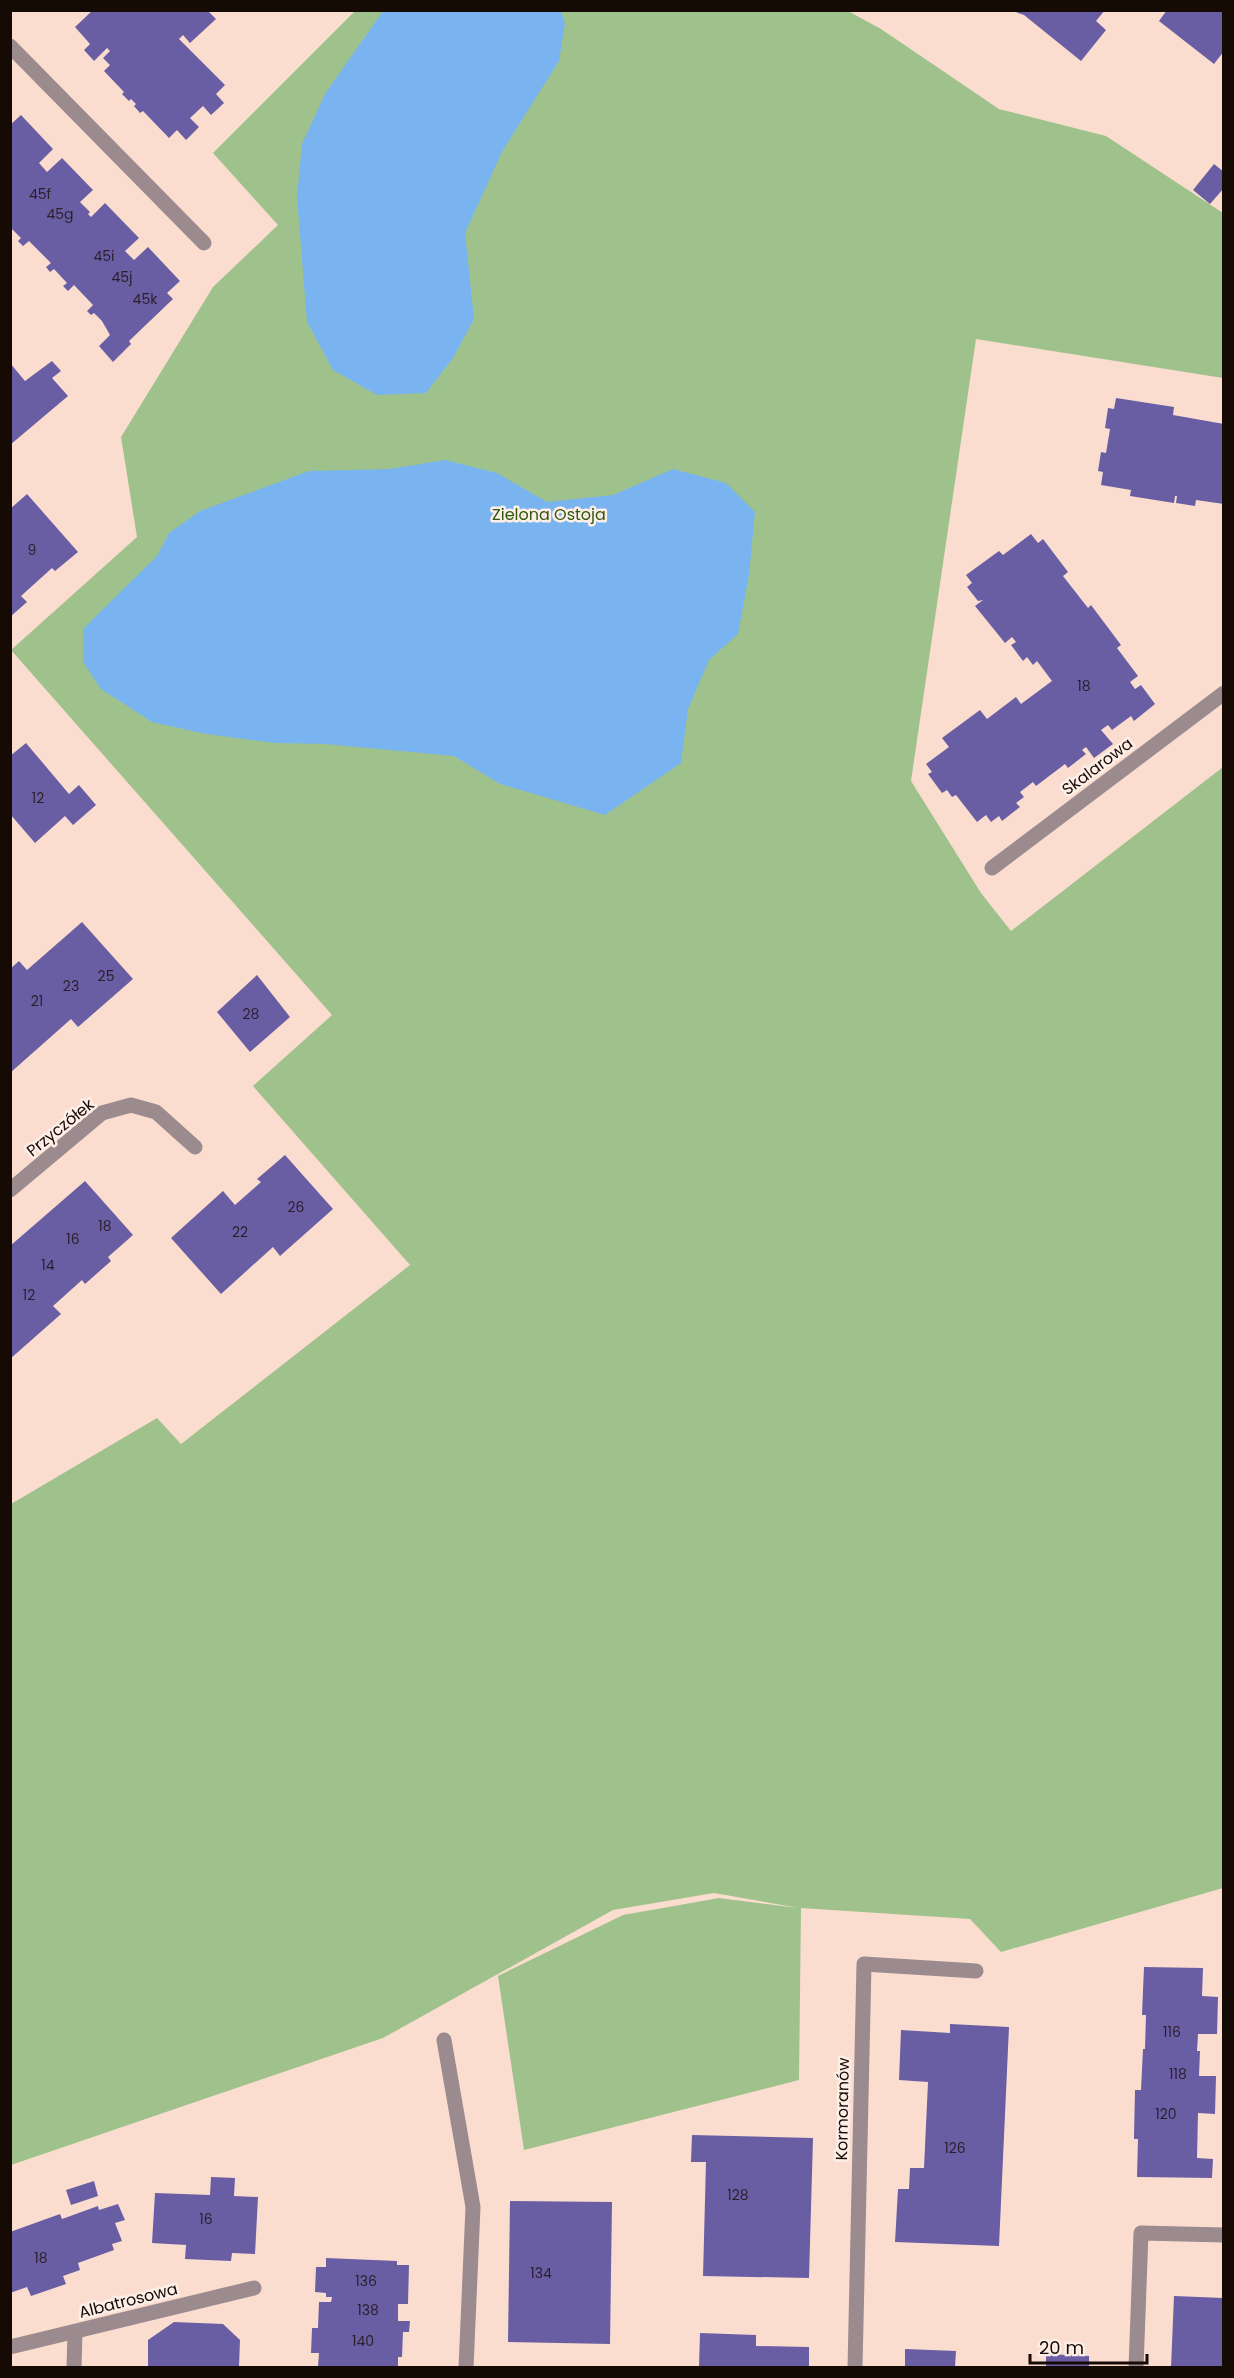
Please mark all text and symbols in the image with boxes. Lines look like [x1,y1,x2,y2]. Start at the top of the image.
house number: 45f [29,184,51,204]
house number: 45g [46,204,74,224]
house number: 45i [93,246,115,266]
house number: 45j [111,267,133,287]
house number: 45k [133,289,158,309]
park label: Zielona Ostoja [492,503,606,526]
house number: 9 [28,540,36,560]
house number: 18 [1077,676,1091,696]
street label: Skalarowa [1057,732,1138,801]
house number: 12 [32,788,44,808]
house number: 25 [98,966,114,986]
house number: 23 [63,976,79,996]
house number: 21 [31,991,43,1011]
house number: 28 [243,1004,260,1024]
street label: Przyczółek [22,1093,100,1162]
house number: 26 [288,1197,305,1217]
house number: 18 [98,1216,112,1236]
house number: 22 [232,1222,248,1242]
house number: 16 [66,1229,80,1249]
house number: 14 [41,1255,55,1275]
house number: 12 [23,1285,35,1305]
house number: 116 [1163,2022,1181,2042]
street label: Kormoranów [830,2057,855,2161]
house number: 118 [1169,2064,1187,2084]
house number: 120 [1155,2104,1177,2124]
house number: 126 [944,2138,966,2158]
house number: 128 [727,2185,749,2205]
house number: 16 [199,2209,213,2229]
house number: 18 [34,2248,48,2268]
house number: 134 [530,2263,552,2283]
house number: 136 [355,2271,377,2291]
street label: Albatrosowa [76,2277,180,2324]
house number: 138 [357,2300,379,2320]
scale bar [1030,2327,1147,2365]
house number: 140 [352,2331,374,2351]
text: 20 m [1039,2335,1084,2360]

